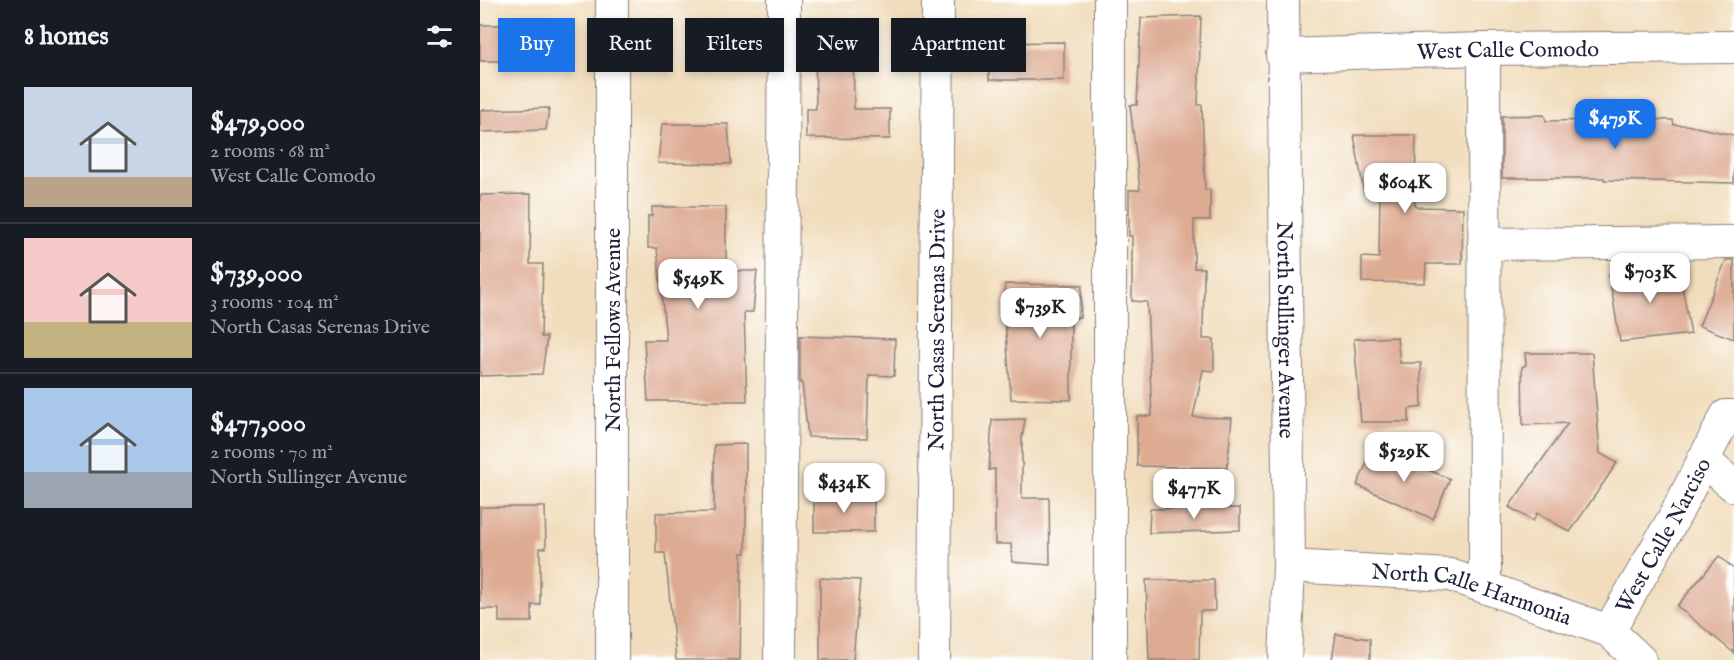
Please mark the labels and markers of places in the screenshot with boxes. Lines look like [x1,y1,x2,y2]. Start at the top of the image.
pin: $479K [1573,99,1657,150]
pin: $604K [1363,163,1447,214]
pin: $703K [1608,253,1692,304]
pin: $549K [656,259,740,310]
pin: $739K [998,288,1082,339]
pin: $529K [1362,432,1446,483]
pin: $434K [802,463,886,514]
pin: $477K [1152,469,1236,520]

